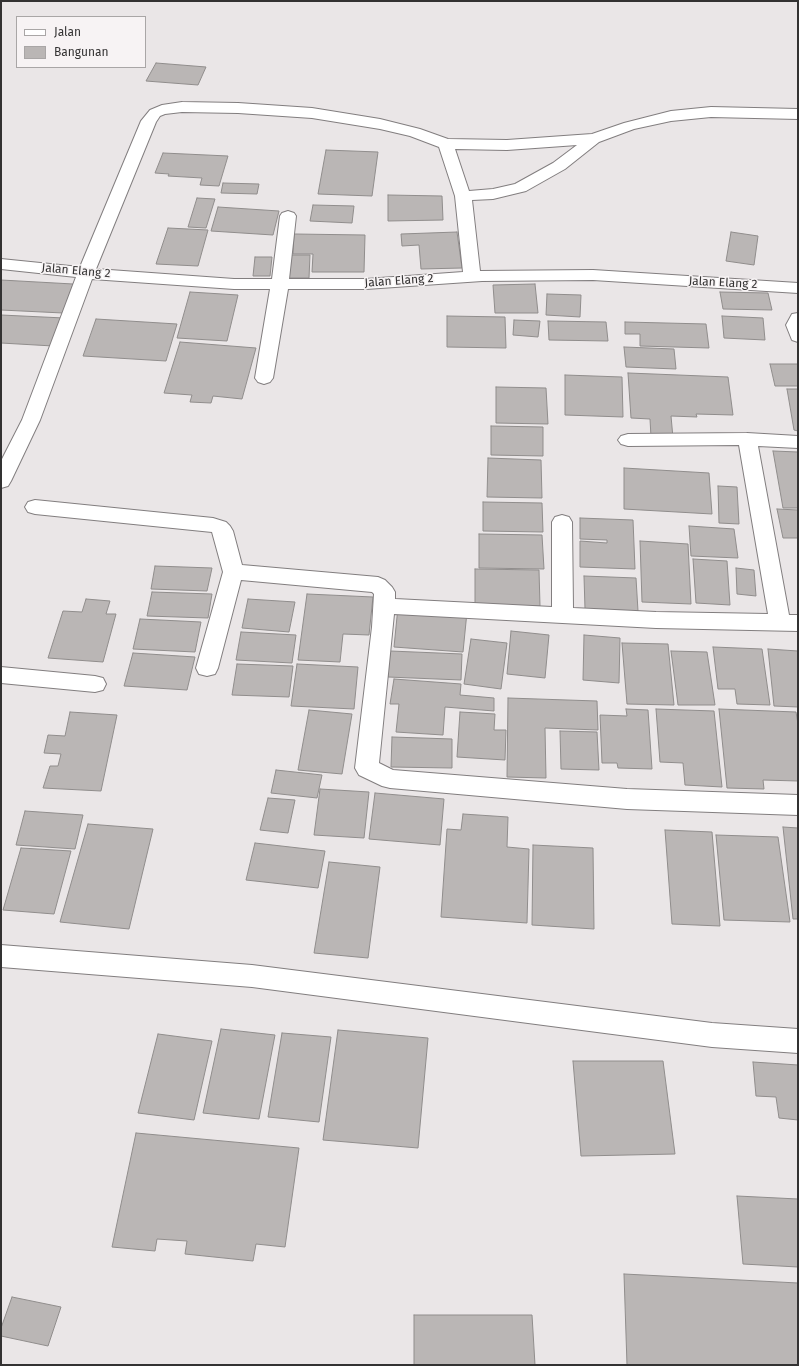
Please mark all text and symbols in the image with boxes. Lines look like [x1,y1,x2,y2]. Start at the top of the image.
legend [16,16,146,68]
text: Jalan [54,25,81,39]
text: Bangunan [54,45,109,59]
street label: Jalan Elang 2 [41,261,111,281]
street label: Jalan Elang 2 [364,271,434,291]
street label: Jalan Elang 2 [688,274,758,292]

